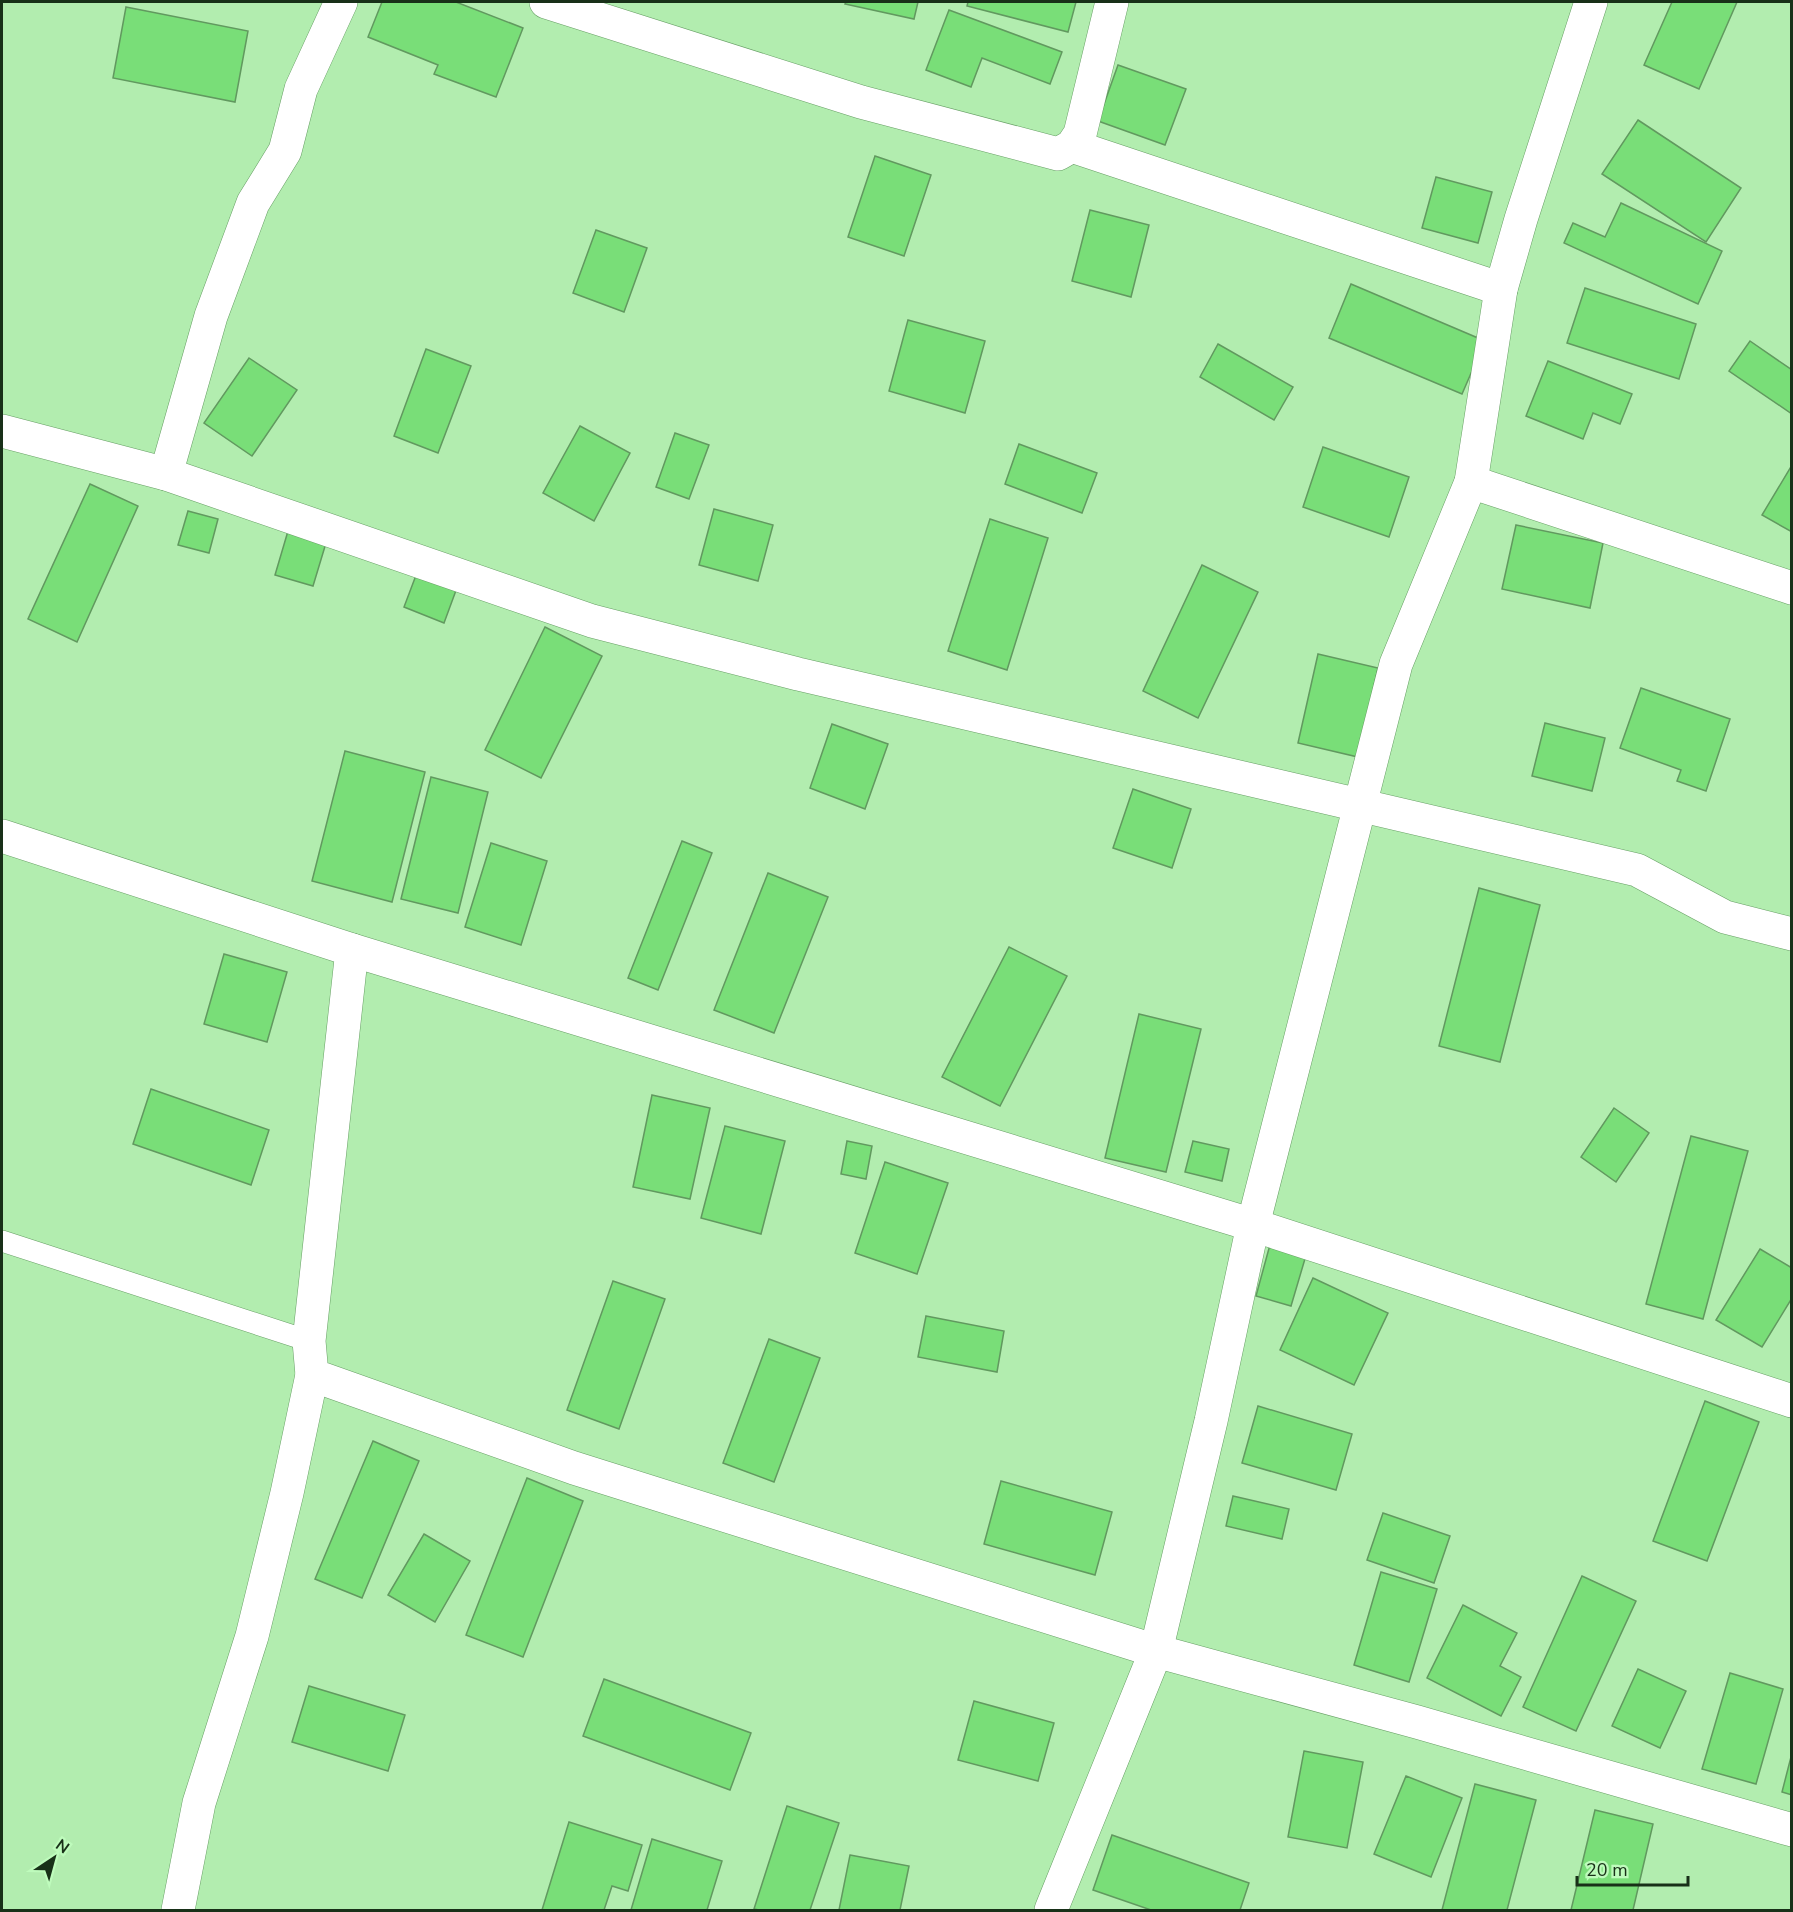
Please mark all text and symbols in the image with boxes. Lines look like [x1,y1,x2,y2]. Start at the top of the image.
north arrow [24,1828,84,1888]
text: N [51,1834,74,1859]
scale bar [1577,1849,1688,1887]
text: 20 m [1586,1858,1628,1882]

